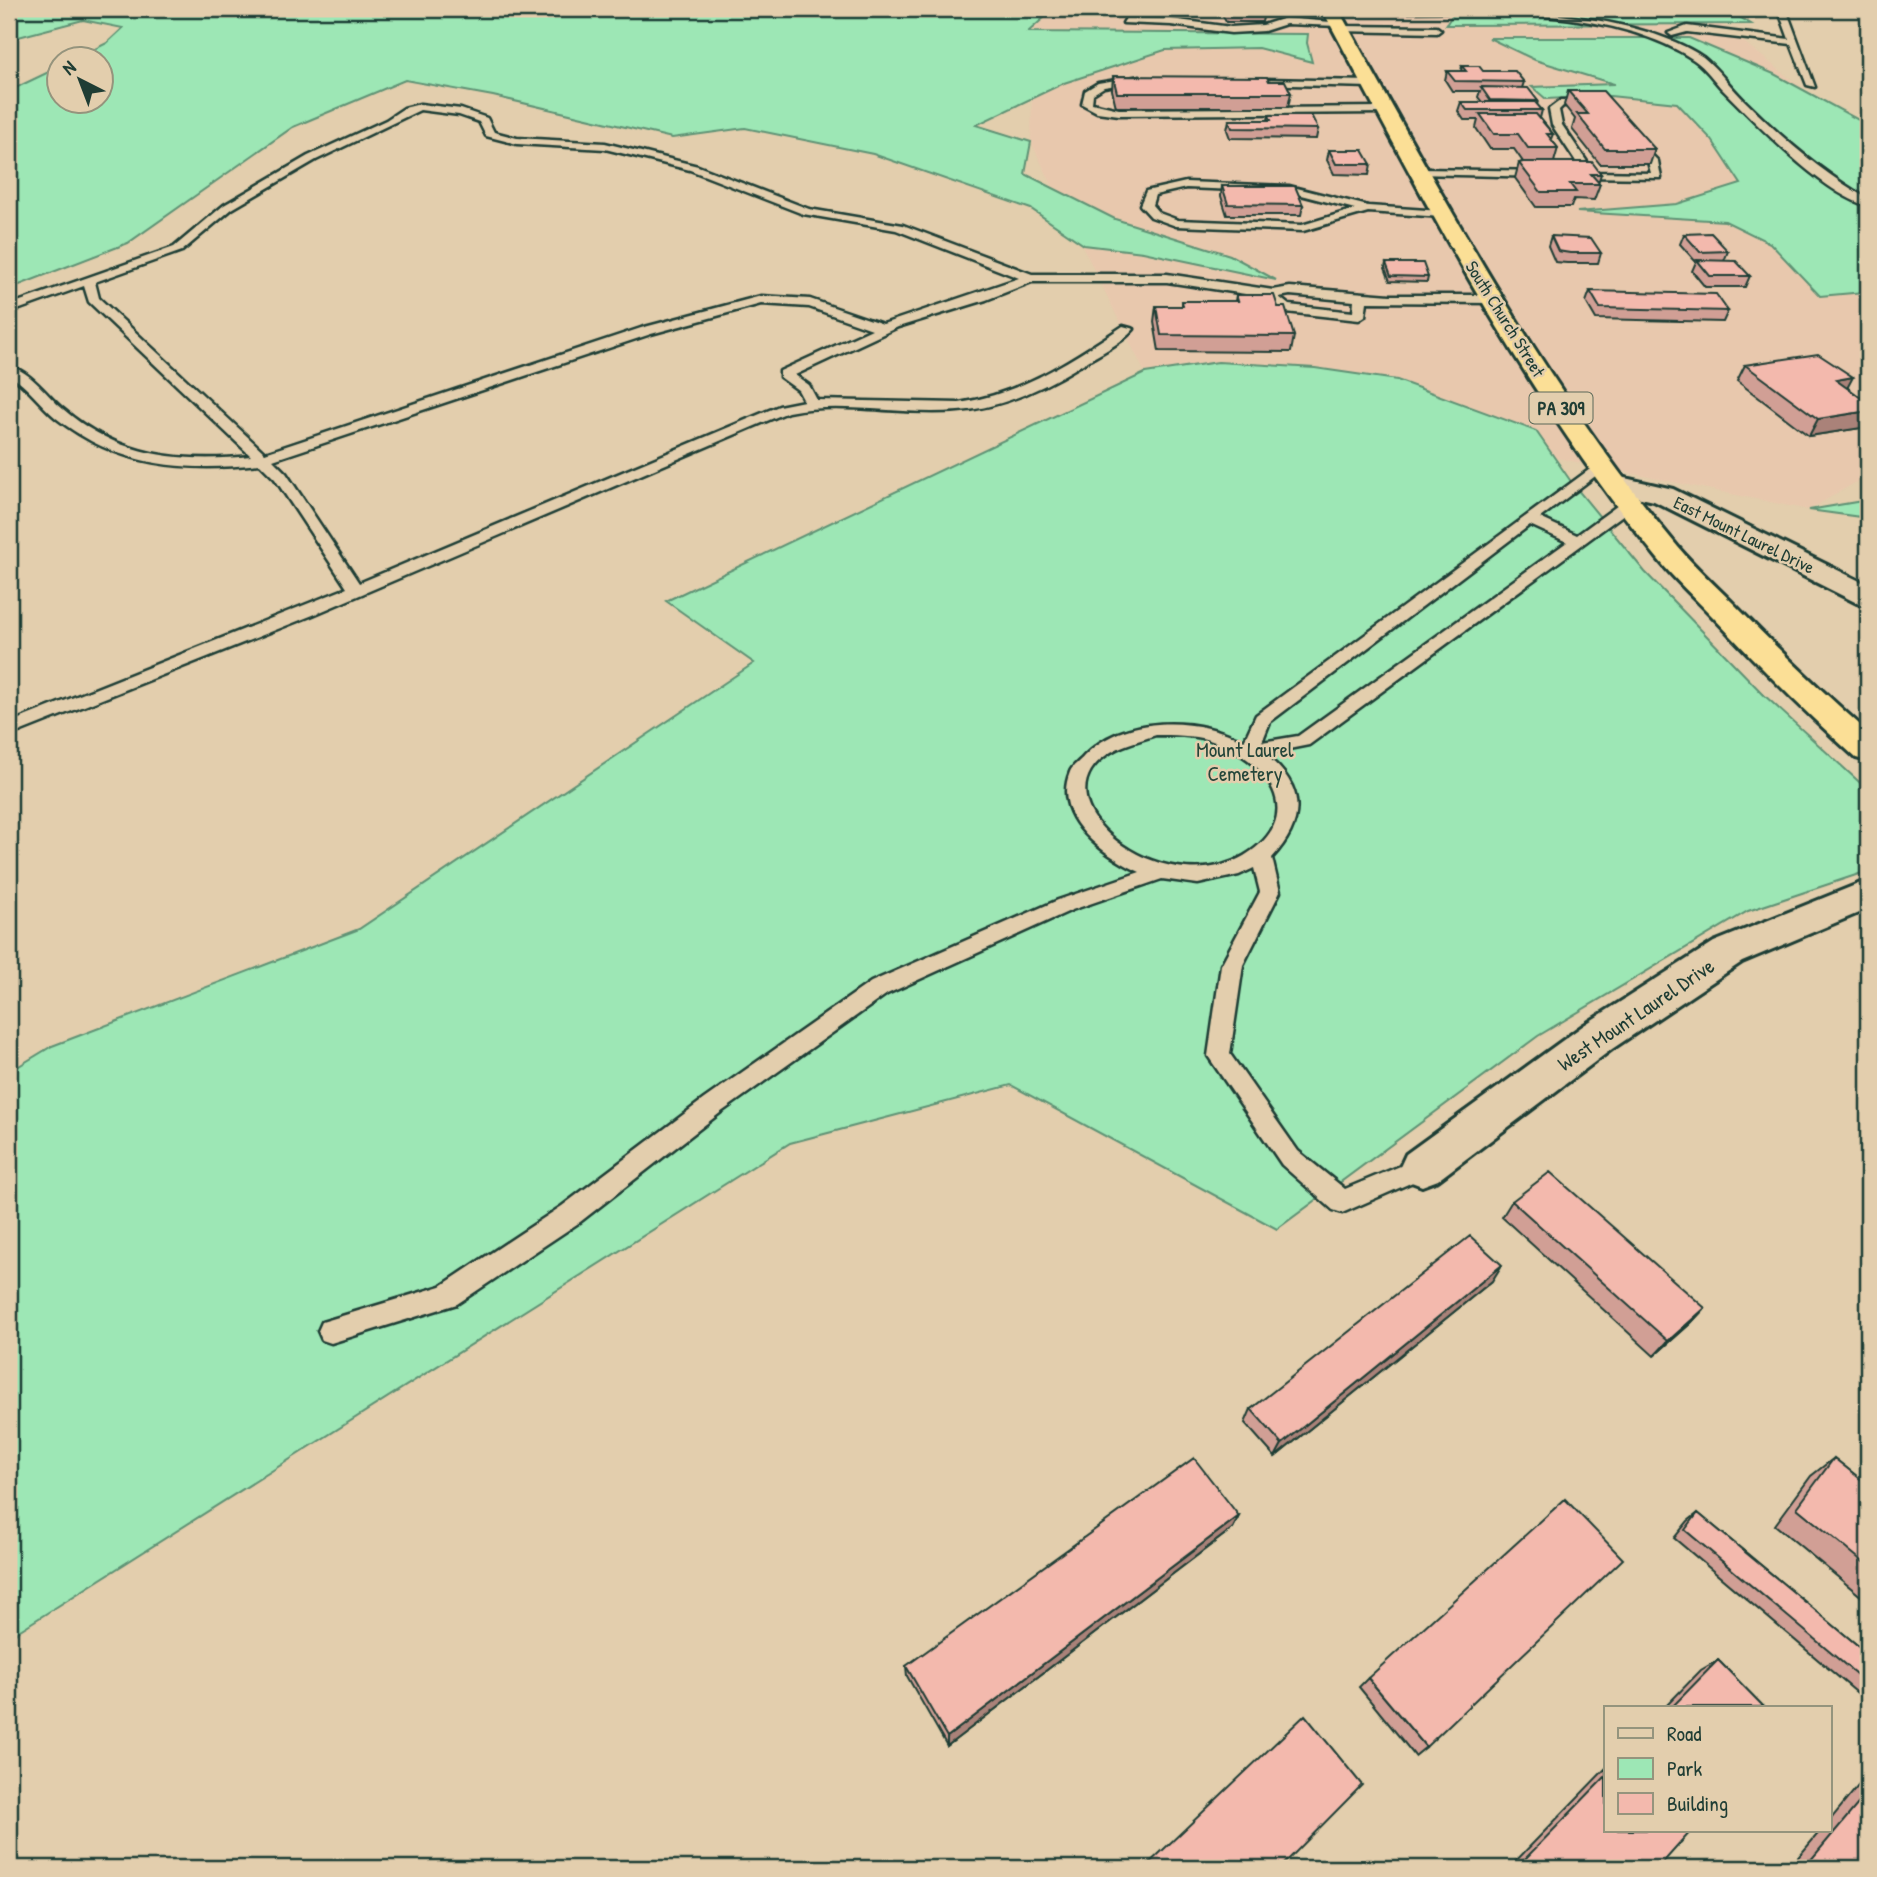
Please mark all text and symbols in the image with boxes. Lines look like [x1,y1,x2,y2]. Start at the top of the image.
north arrow [46,46,116,116]
text: N [56,54,81,80]
street label: South Church Street [1460,256,1552,382]
road number: PA 309 [1530,392,1592,424]
street label: East Mount Laurel Drive [1670,490,1819,579]
park label: Mount Laurel Cemetery [1196,735,1294,788]
street label: West Mount Laurel Drive [1552,951,1720,1078]
legend [1604,1706,1832,1832]
text: Road [1667,1719,1701,1748]
text: Park [1667,1754,1702,1783]
text: Building [1667,1789,1728,1818]

